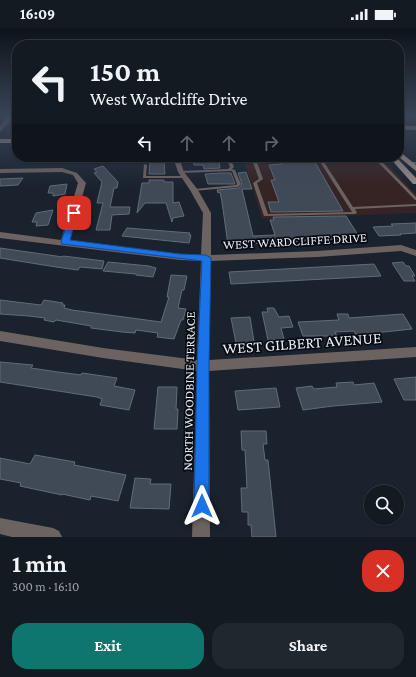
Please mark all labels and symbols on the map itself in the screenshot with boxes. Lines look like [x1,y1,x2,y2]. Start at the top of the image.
pin [57,196,91,230]
street label: WEST WARDCLIFFE DRIVE [223,230,367,252]
street label: NORTH WOODBINE TERRACE [180,311,198,471]
street label: WEST GILBERT AVENUE [222,329,382,357]
position arrow [181,485,223,527]

